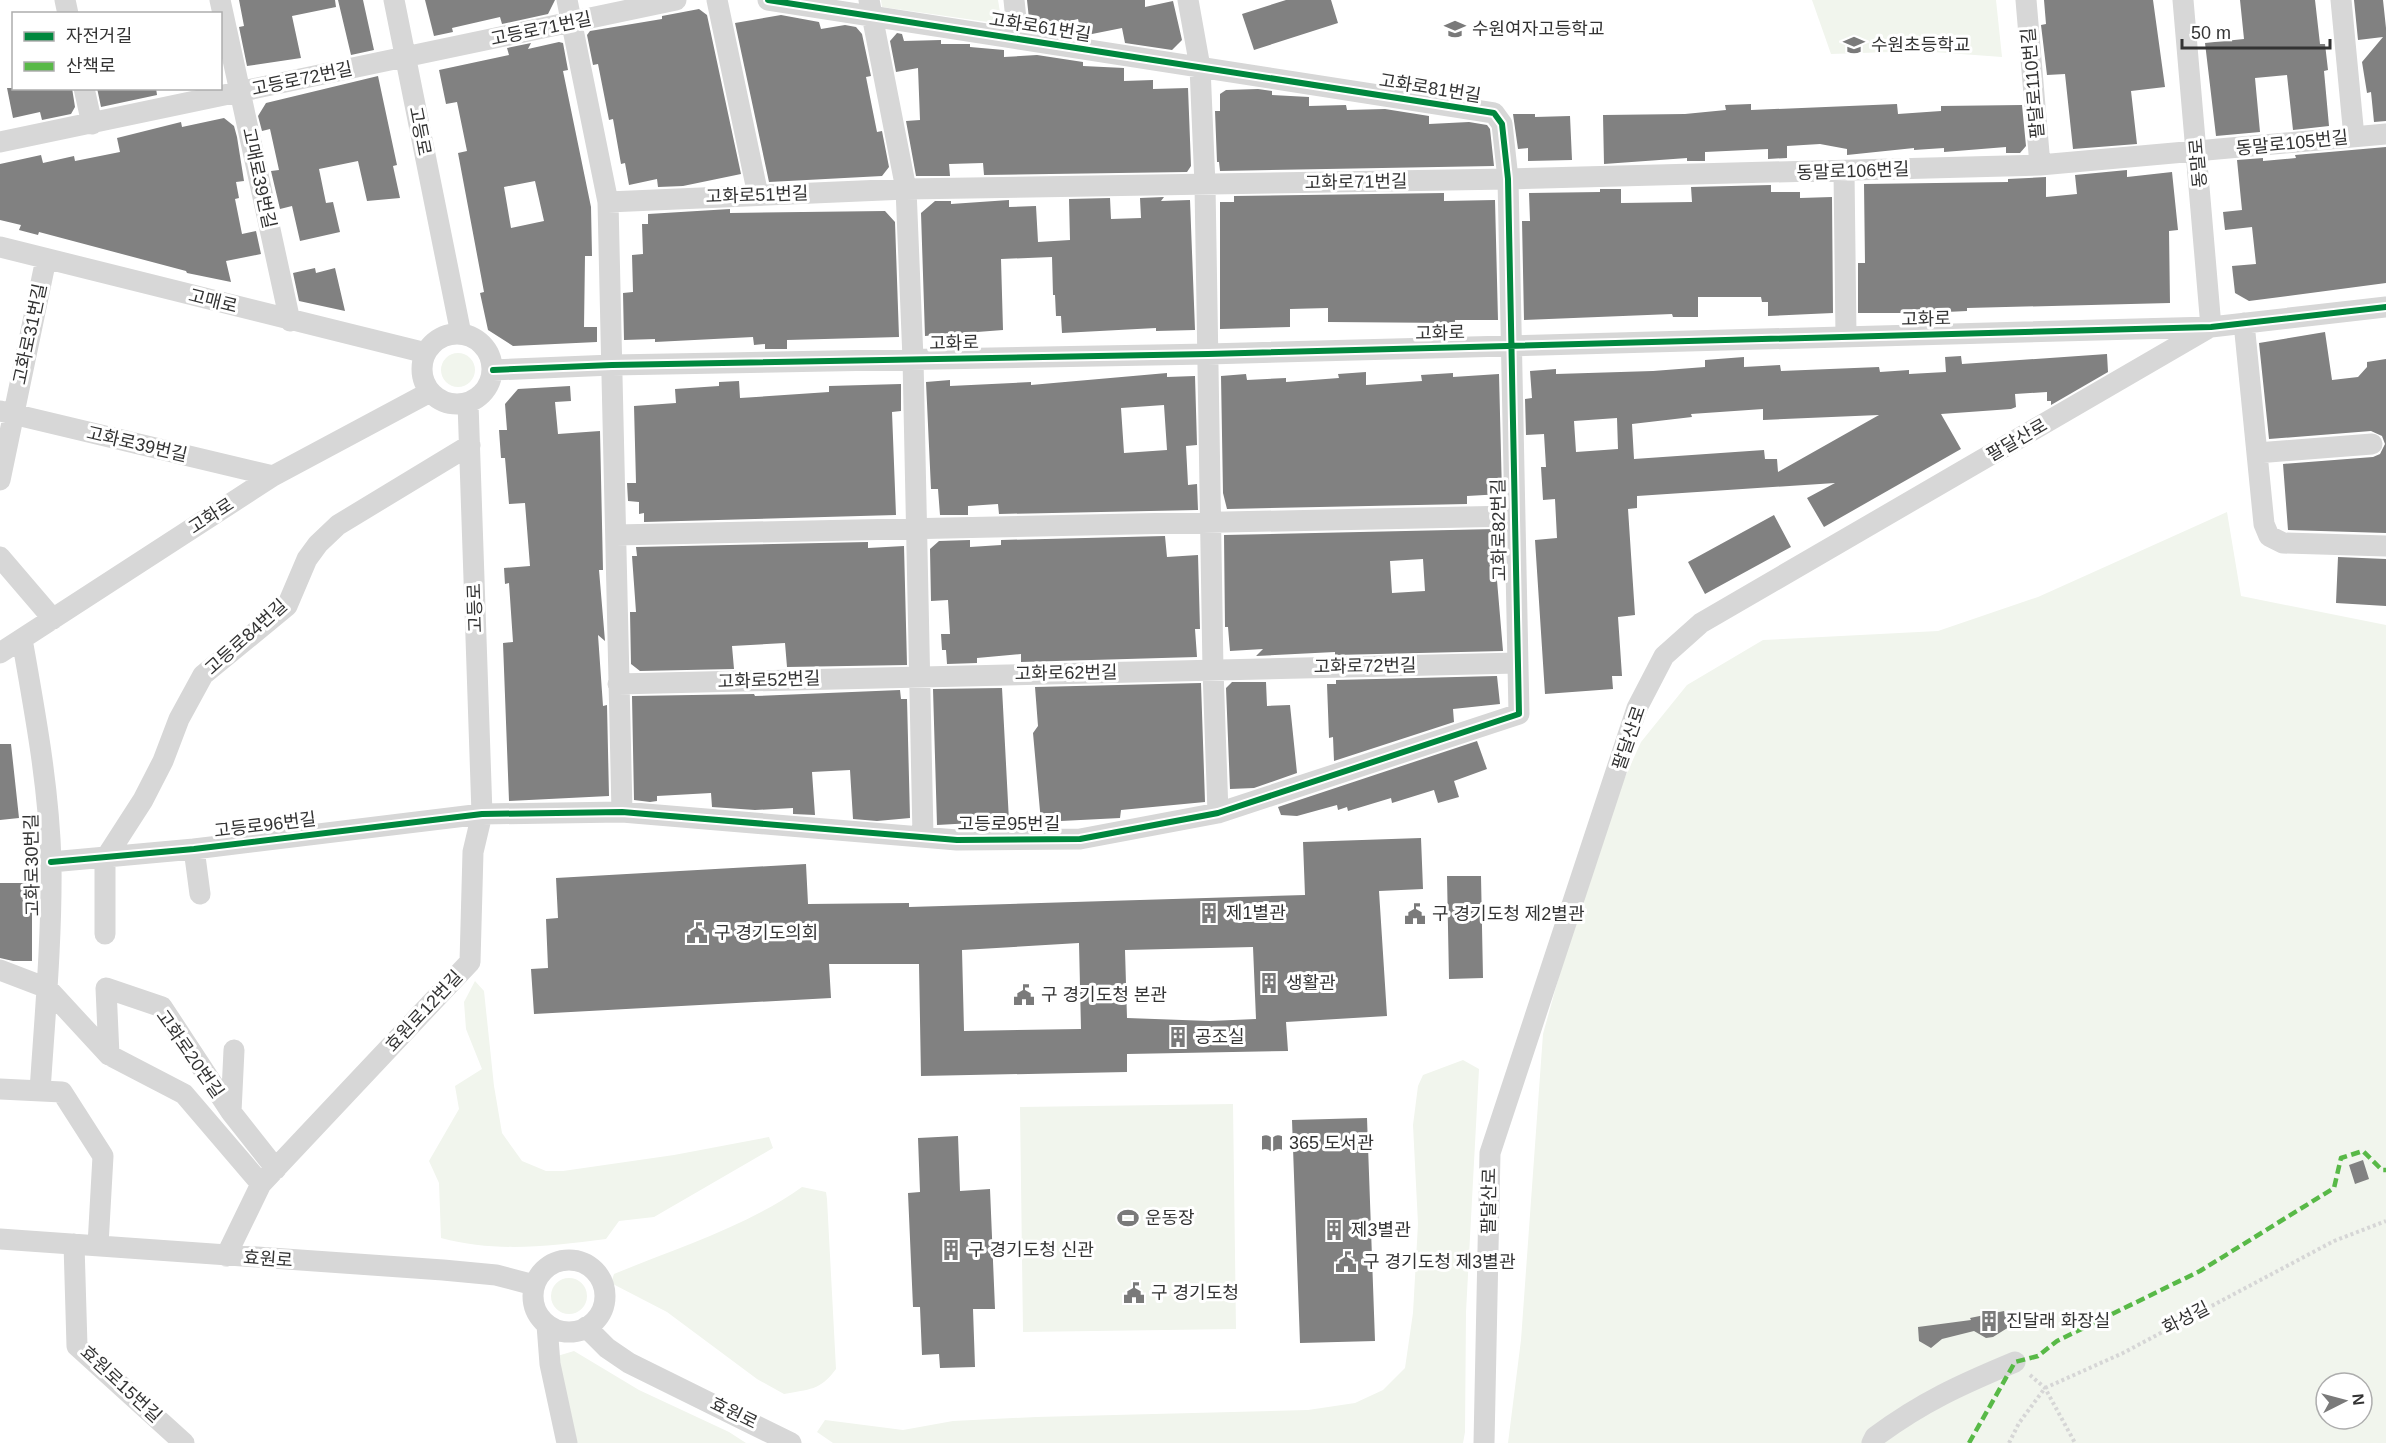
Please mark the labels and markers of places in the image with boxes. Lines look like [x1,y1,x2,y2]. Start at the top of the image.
school or university icon: 수원여자고등학교 [1443,17,1467,41]
place label: 수원여자고등학교 [1472,19,1604,39]
school or university icon: 수원초등학교 [1842,33,1866,57]
place label: 수원초등학교 [1871,35,1970,55]
building icon: 제1별관 [1197,901,1221,925]
public building icon: 구 경기도청 제2별관 [1403,902,1427,926]
place label: 제1별관 [1226,903,1286,923]
place label: 구 경기도청 제2별관 [1432,904,1585,924]
public building icon: 구 경기도의회 [685,921,709,945]
place label: 구 경기도의회 [714,923,818,943]
building icon: 생활관 [1257,971,1281,995]
place label: 생활관 [1286,973,1336,993]
public building icon: 구 경기도청 본관 [1012,983,1036,1007]
place label: 구 경기도청 본관 [1041,985,1167,1005]
building icon: 공조실 [1166,1025,1190,1049]
place label: 공조실 [1195,1027,1245,1047]
library icon: 365 도서관 [1260,1131,1284,1155]
place label: 365 도서관 [1289,1133,1374,1153]
sports icon: 운동장 [1116,1206,1140,1230]
place label: 운동장 [1145,1208,1195,1228]
building icon: 제3별관 [1322,1218,1346,1242]
place label: 제3별관 [1351,1220,1411,1240]
building icon: 구 경기도청 신관 [939,1238,963,1262]
place label: 구 경기도청 신관 [968,1240,1094,1260]
public building icon: 구 경기도청 제3별관 [1334,1250,1358,1274]
place label: 구 경기도청 제3별관 [1363,1252,1516,1272]
public building icon: 구 경기도청 [1122,1281,1146,1305]
place label: 구 경기도청 [1151,1283,1239,1303]
building icon: 진달래 화장실 [1977,1309,2001,1333]
place label: 진달래 화장실 [2006,1311,2110,1331]

